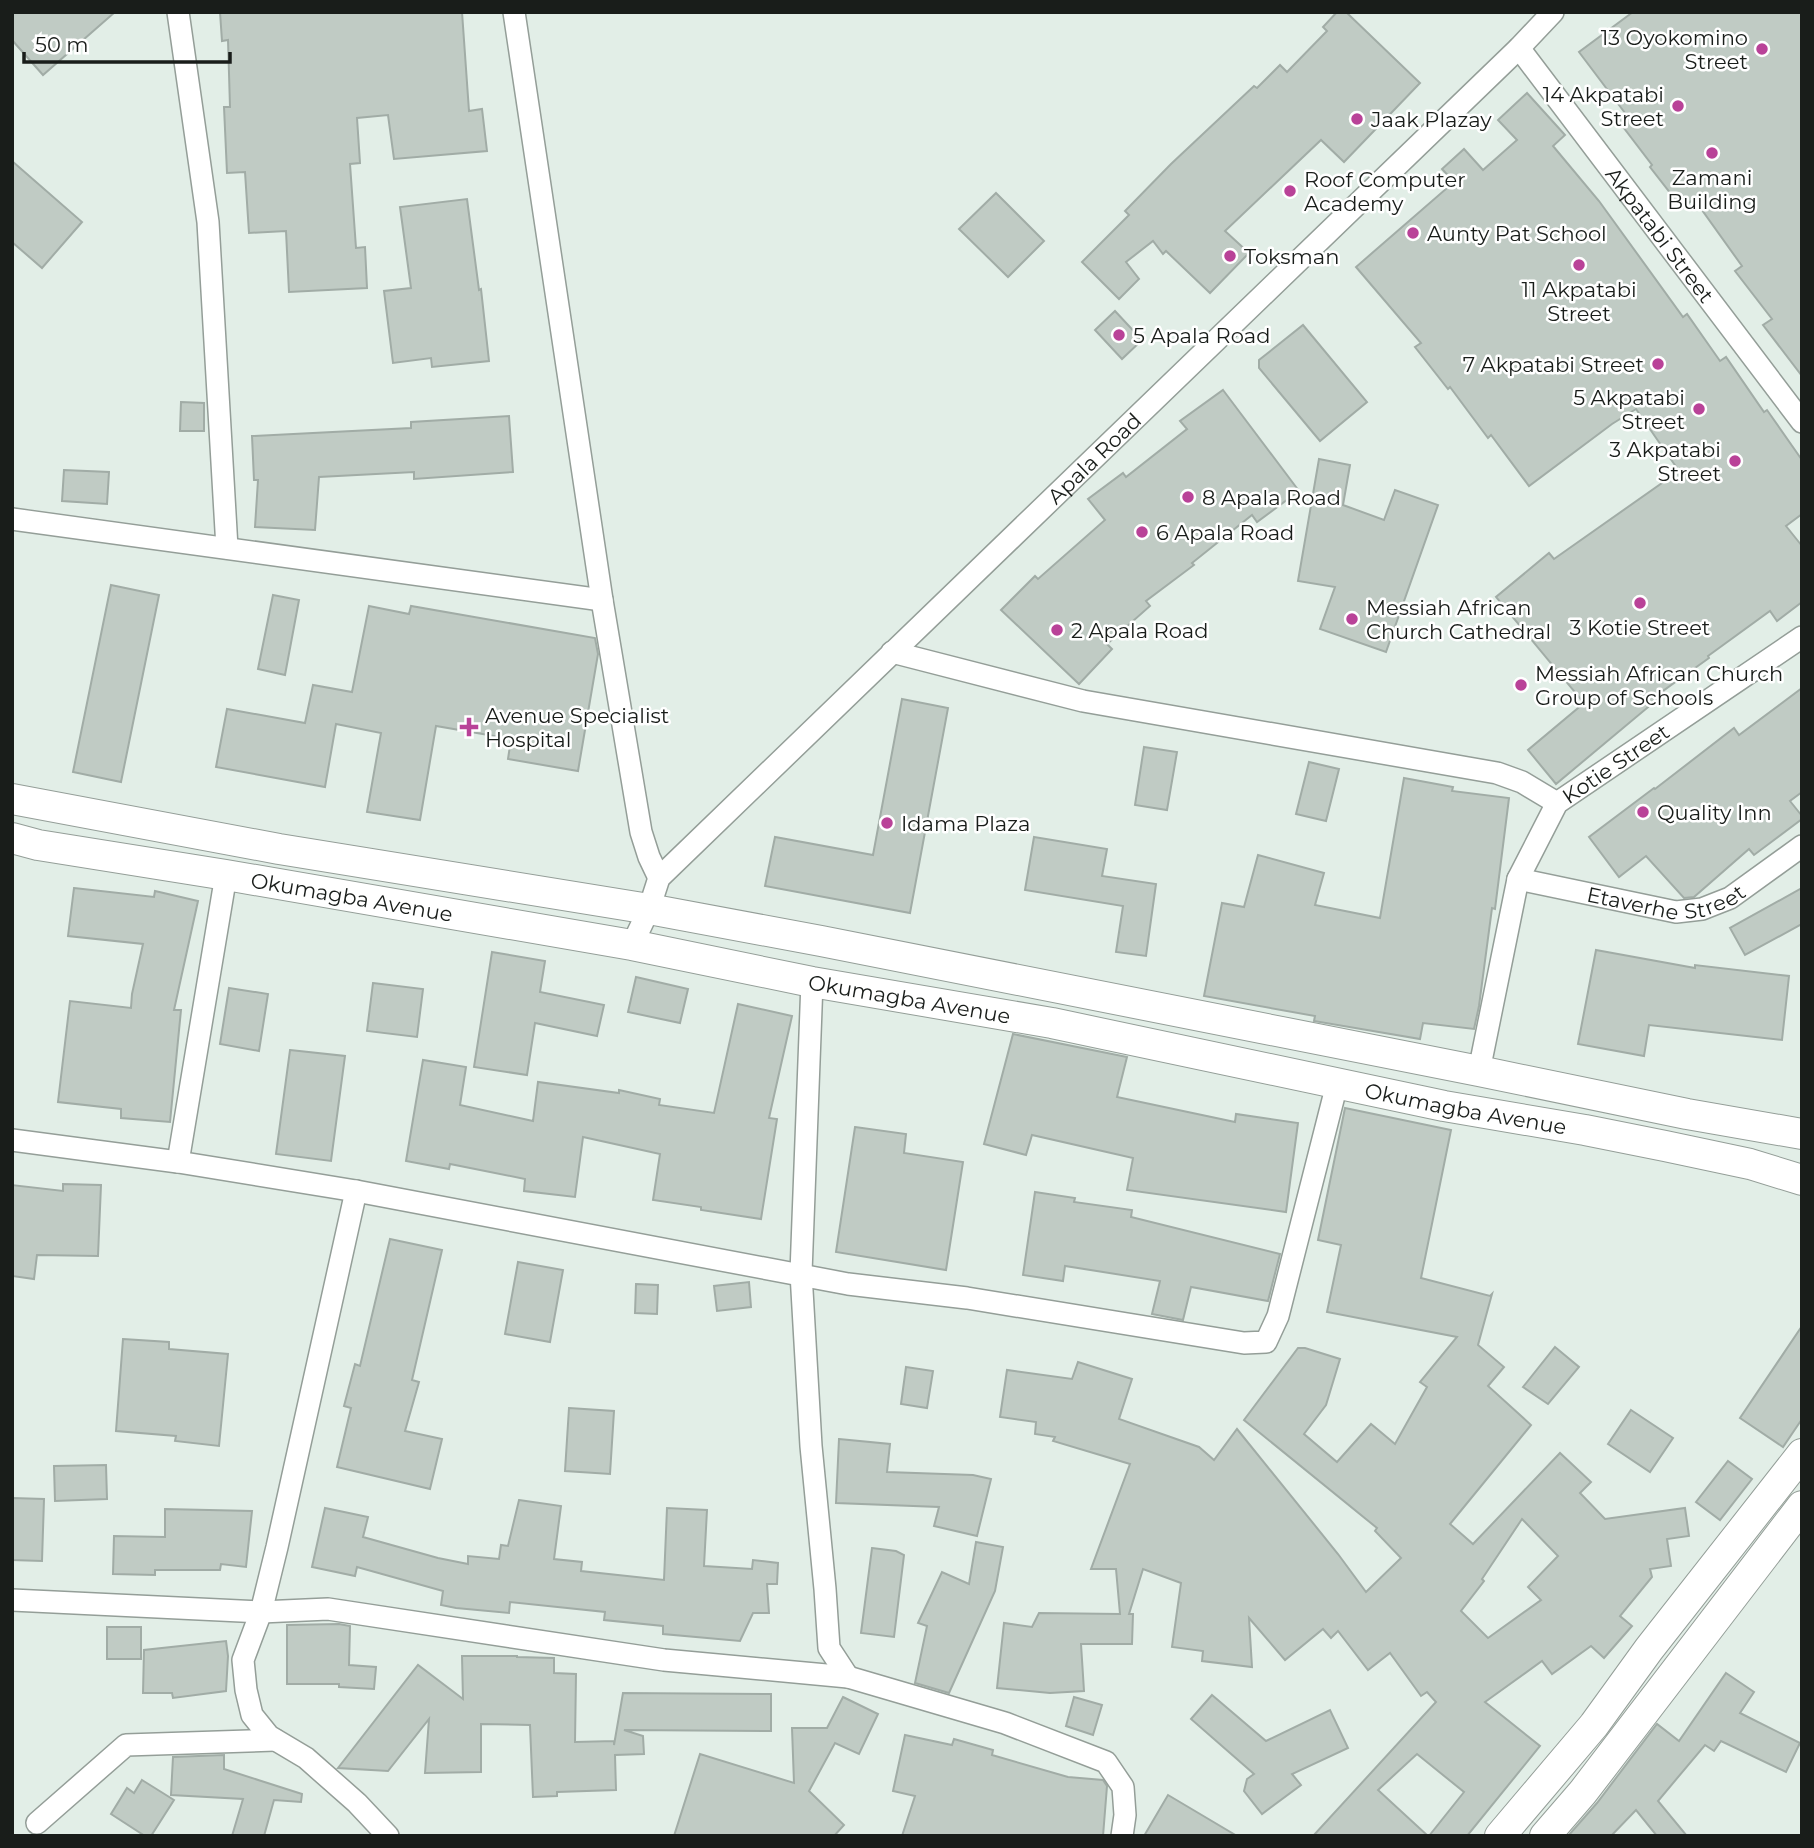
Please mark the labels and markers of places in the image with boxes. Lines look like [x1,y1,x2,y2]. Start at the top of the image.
place label: 13 Oyokomino Street [1601,25,1748,74]
marker: 13 Oyokomino Street [1754,41,1770,57]
place label: 14 Akpatabi Street [1543,82,1664,131]
marker: 14 Akpatabi Street [1670,98,1686,114]
place label: Jaak Plazay [1370,107,1492,132]
marker: Jaak Plazay [1349,111,1365,127]
marker: Zamani Building [1704,145,1720,161]
place label: Zamani Building [1667,165,1757,214]
place label: Roof Computer Academy [1304,167,1466,216]
marker: Roof Computer Academy [1282,183,1298,199]
place label: Aunty Pat School [1427,221,1607,246]
marker: Aunty Pat School [1405,225,1421,241]
place label: Toksman [1244,244,1339,269]
marker: Toksman [1222,248,1238,264]
marker: 11 Akpatabi Street [1571,257,1587,273]
place label: 11 Akpatabi Street [1521,277,1637,326]
place label: 5 Apala Road [1133,323,1270,348]
marker: 5 Apala Road [1111,327,1127,343]
place label: 7 Akpatabi Street [1463,352,1644,377]
marker: 7 Akpatabi Street [1650,356,1666,372]
place label: 5 Akpatabi Street [1573,385,1685,434]
marker: 5 Akpatabi Street [1691,401,1707,417]
place label: 3 Akpatabi Street [1609,437,1721,486]
marker: 3 Akpatabi Street [1727,453,1743,469]
place label: 8 Apala Road [1202,485,1341,510]
marker: 8 Apala Road [1180,489,1196,505]
place label: 6 Apala Road [1156,520,1294,545]
marker: 6 Apala Road [1134,524,1150,540]
place label: Messiah African Church Cathedral [1366,595,1551,644]
marker: 3 Kotie Street [1632,595,1648,611]
marker: Messiah African Church Cathedral [1344,611,1360,627]
place label: 3 Kotie Street [1570,615,1710,640]
place label: 2 Apala Road [1071,618,1209,643]
marker: 2 Apala Road [1049,622,1065,638]
place label: Messiah African Church Group of Schools [1535,661,1783,710]
marker: Messiah African Church Group of Schools [1513,677,1529,693]
place label: Avenue Specialist Hospital [485,703,669,752]
marker: Avenue Specialist Hospital [459,717,479,737]
place label: Quality Inn [1657,800,1772,825]
marker: Quality Inn [1635,804,1651,820]
place label: Idama Plaza [901,811,1030,836]
marker: Idama Plaza [879,815,895,831]

